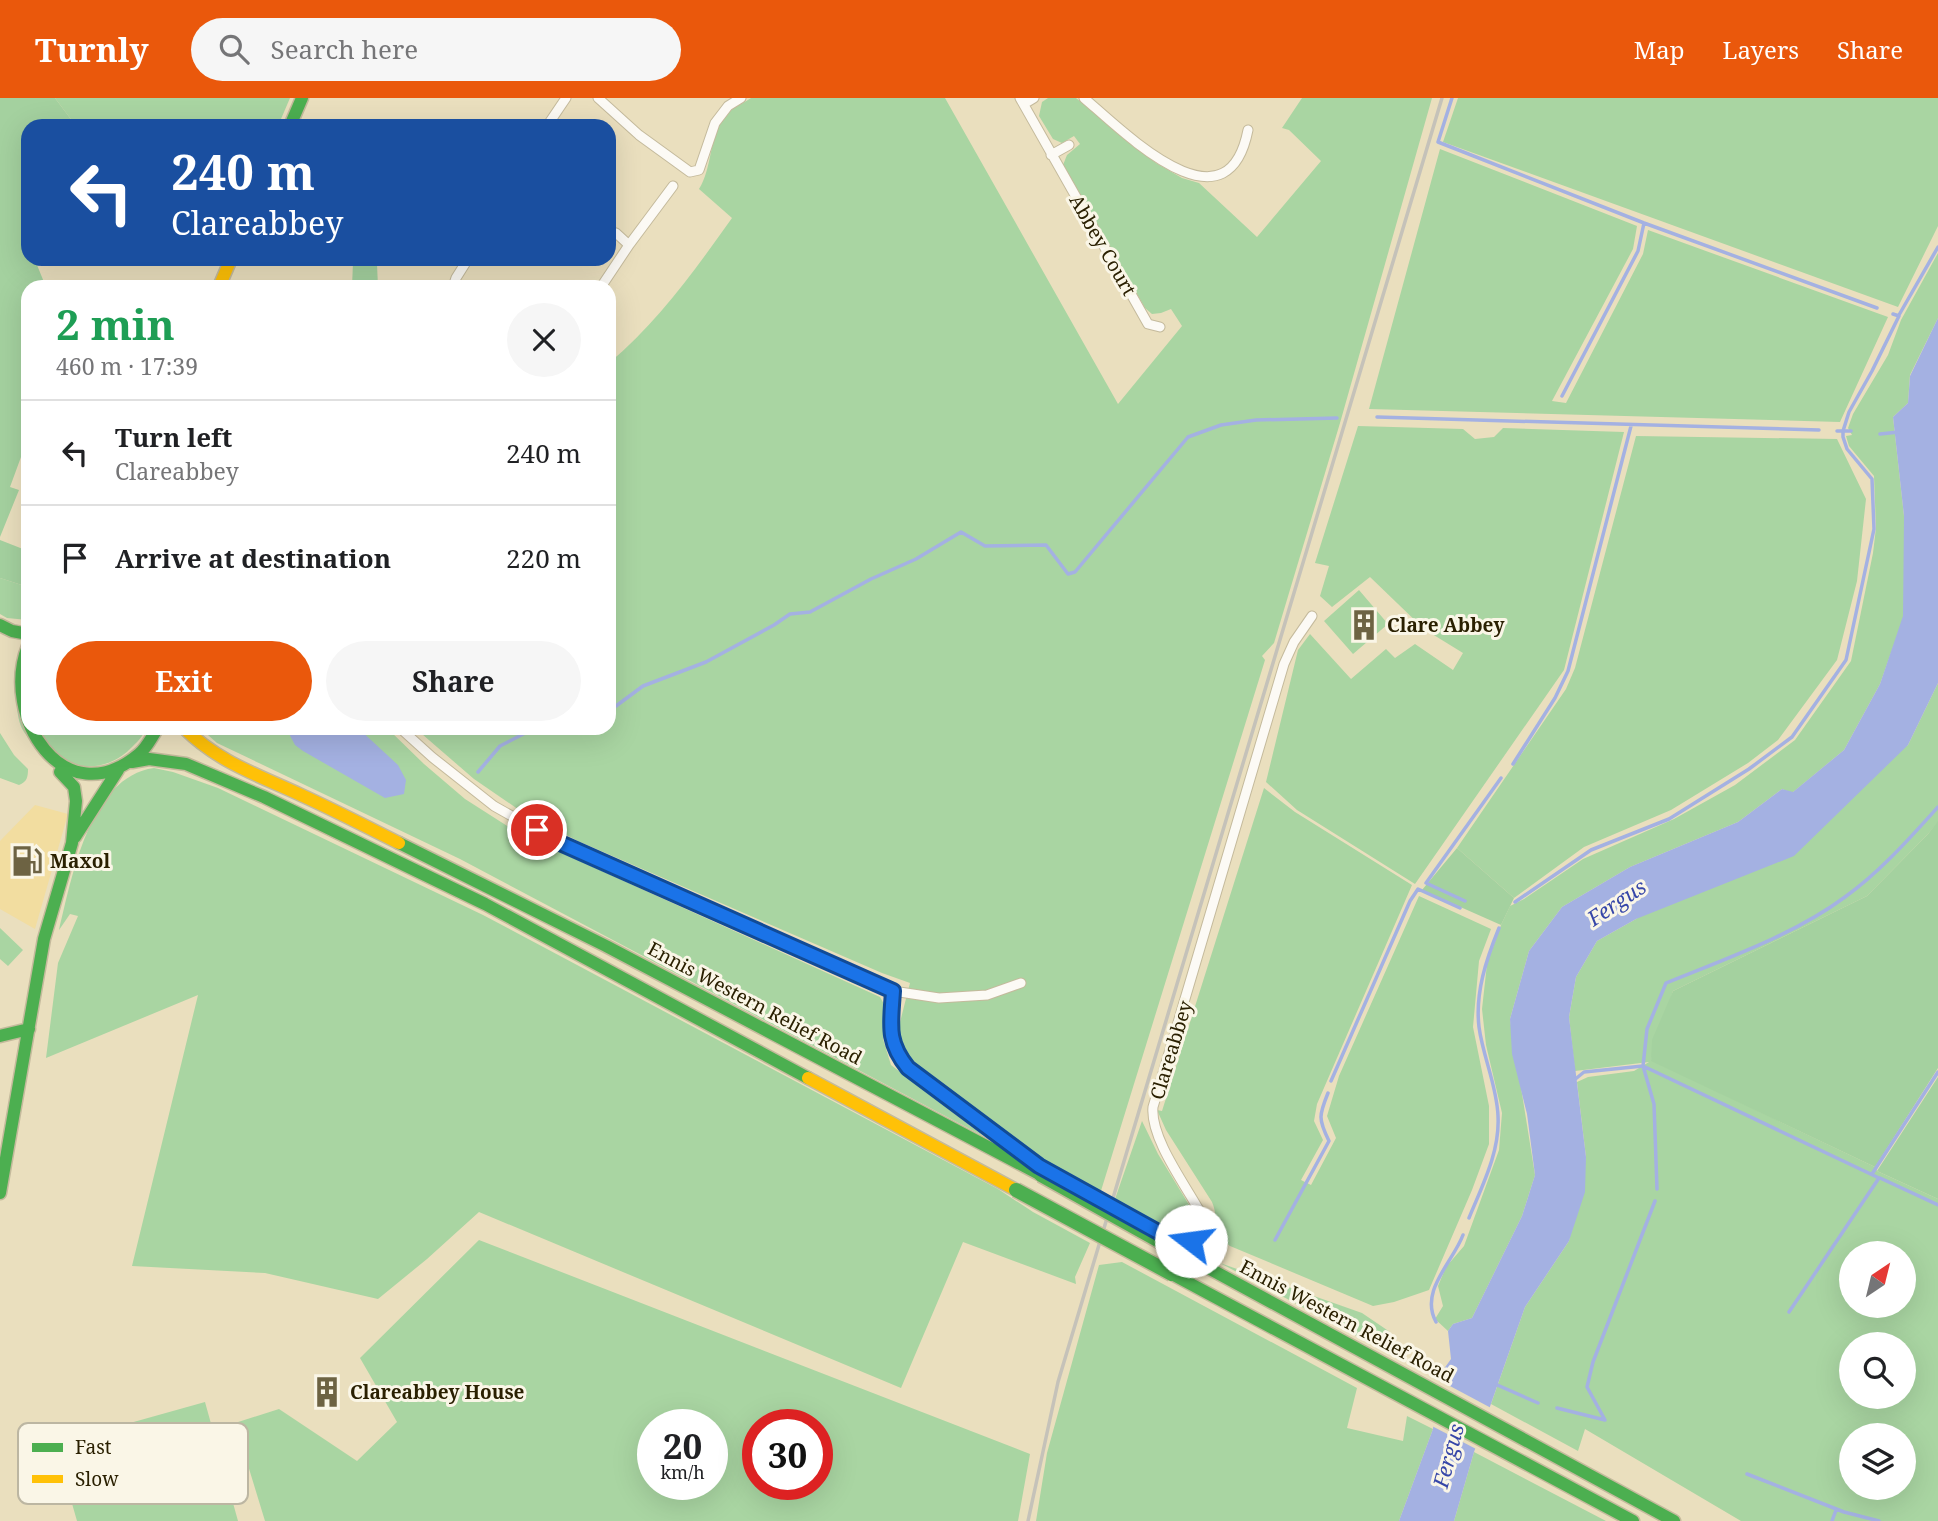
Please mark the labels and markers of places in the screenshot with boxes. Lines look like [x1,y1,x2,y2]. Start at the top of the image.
building icon: Clare Abbey [1347,608,1381,642]
place label: Clare Abbey [1387,612,1504,638]
pin [507,800,567,860]
fuel station icon: Maxol [10,844,44,878]
place label: Maxol [50,848,110,874]
building icon: Clareabbey House [310,1375,344,1409]
place label: Clareabbey House [350,1379,525,1405]

